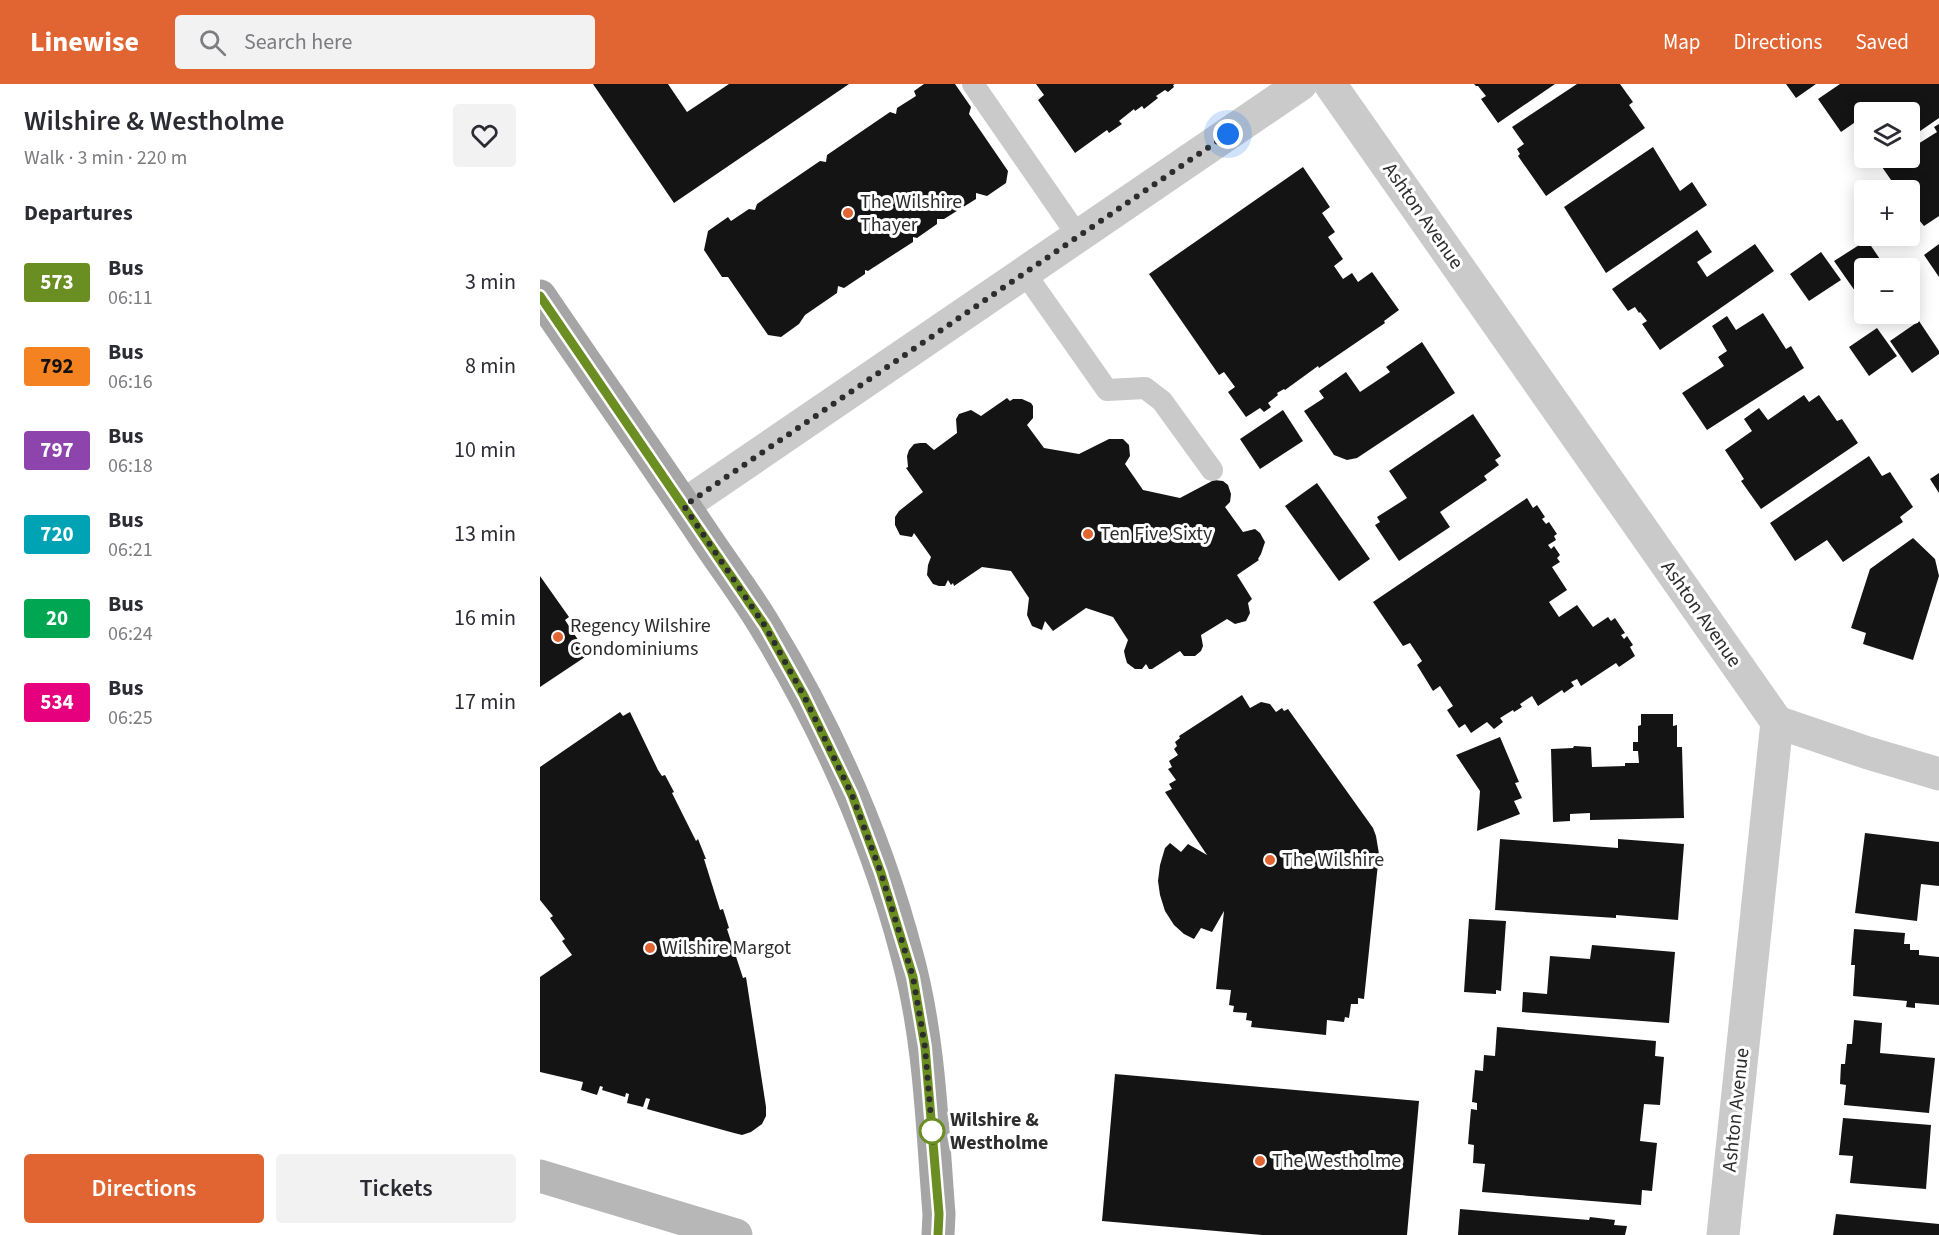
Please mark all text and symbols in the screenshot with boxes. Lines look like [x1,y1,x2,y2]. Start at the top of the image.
search box [175,15,595,69]
text: Linewise [30,22,139,62]
icon: search [196,26,229,59]
text: Search here [244,26,352,58]
text: Map [1663,27,1701,57]
text: Directions [1734,27,1822,57]
text: Saved [1855,27,1909,57]
text: Wilshire & Westholme [24,101,284,141]
map controls [1854,102,1920,324]
button: layers [1854,102,1920,168]
button: heart [453,104,516,167]
your location [1213,119,1243,149]
text: Walk · 3 min · 220 m [24,144,187,172]
street label: Ashton Avenue [1376,157,1470,275]
button: + [1854,180,1920,246]
place label: The Wilshire Thayer [860,188,962,239]
text: Departures [24,197,133,229]
marker: The Wilshire Thayer [841,206,855,220]
text: Bus [108,252,144,284]
button: − [1854,258,1920,324]
text: 3 min [465,266,516,298]
text: 573 [40,267,74,297]
text: 06:11 [108,284,153,312]
text: Bus [108,336,144,368]
text: 8 min [465,350,516,382]
text: 792 [40,351,74,381]
text: 06:16 [108,368,153,396]
text: Bus [108,420,144,452]
text: 10 min [454,434,516,466]
text: 797 [40,435,74,465]
text: 06:18 [108,452,153,480]
text: Bus [108,504,144,536]
text: 13 min [454,518,516,550]
text: 720 [40,519,74,549]
place label: Ten Five Sixty [1100,520,1213,548]
marker: Ten Five Sixty [1081,527,1095,541]
text: 06:21 [108,536,153,564]
street label: Ashton Avenue [1654,555,1748,673]
text: Bus [108,588,144,620]
text: 16 min [454,602,516,634]
text: 20 [46,603,68,633]
place label: Regency Wilshire Condominiums [570,612,711,663]
text: 06:24 [108,620,153,648]
marker: Regency Wilshire Condominiums [551,630,565,644]
text: Bus [108,672,144,704]
text: 17 min [454,686,516,718]
text: 534 [40,687,74,717]
text: 06:25 [108,704,153,732]
place label: The Wilshire [1282,846,1384,874]
marker: The Wilshire [1263,853,1277,867]
place label: Wilshire Margot [662,934,791,962]
marker: Wilshire Margot [643,941,657,955]
street label: Ashton Avenue [1716,1047,1756,1173]
place label: Wilshire & Westholme [950,1106,1048,1157]
marker: Wilshire & Westholme [919,1118,945,1144]
place label: The Westholme [1272,1147,1401,1175]
button: Directions [24,1154,264,1223]
button: Tickets [276,1154,516,1223]
marker: The Westholme [1253,1154,1267,1168]

